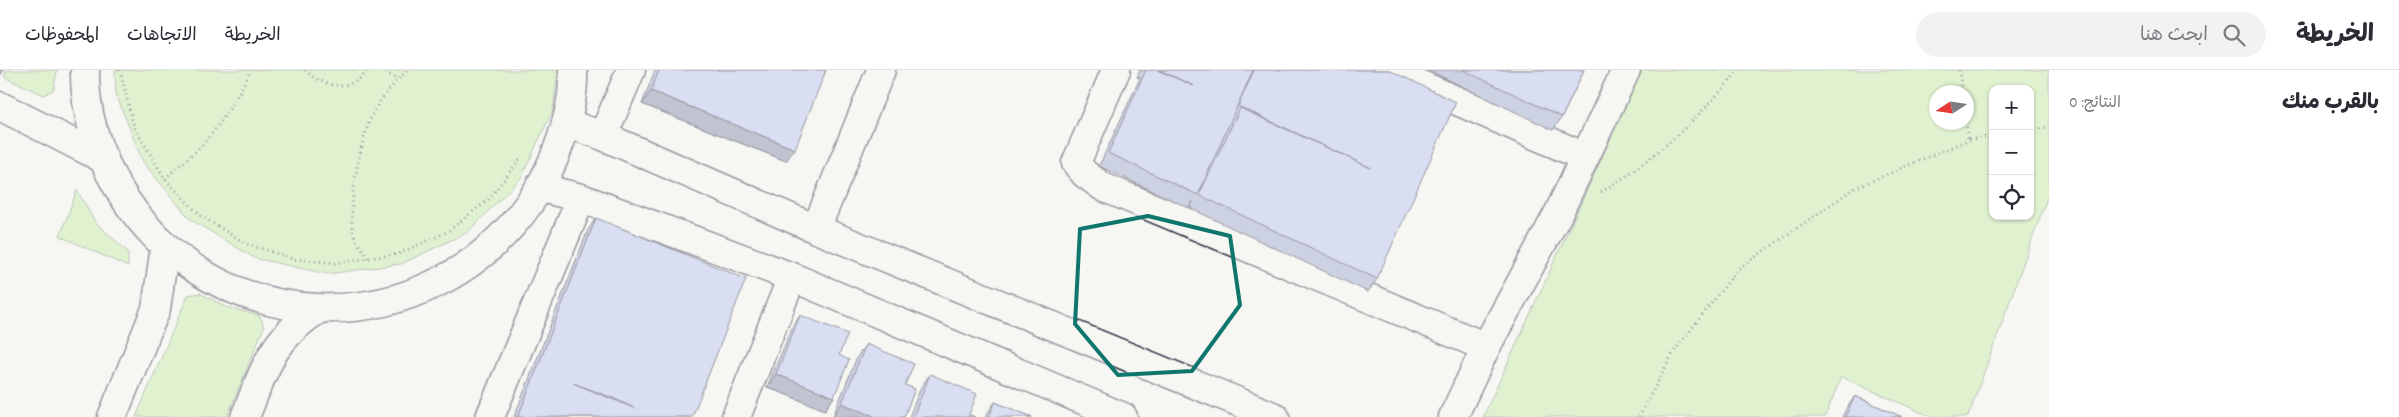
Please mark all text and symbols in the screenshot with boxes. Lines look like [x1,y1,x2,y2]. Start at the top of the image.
search box [1916,12,2266,57]
text: الخريطة [2296,19,2374,53]
icon: search [2220,21,2248,49]
text: ابحث هنا [2140,23,2208,50]
text: المحفوظات [25,24,99,49]
text: الاتجاهات [127,24,197,49]
text: الخريطة [225,24,281,49]
north arrow [1929,85,1974,130]
map controls [1989,85,2034,220]
button: + [1989,85,2034,130]
text: بالقرب منك [2282,89,2379,119]
text: النتائج: 0 [2069,92,2121,115]
button: − [1989,130,2034,175]
button: locate [1989,175,2034,220]

